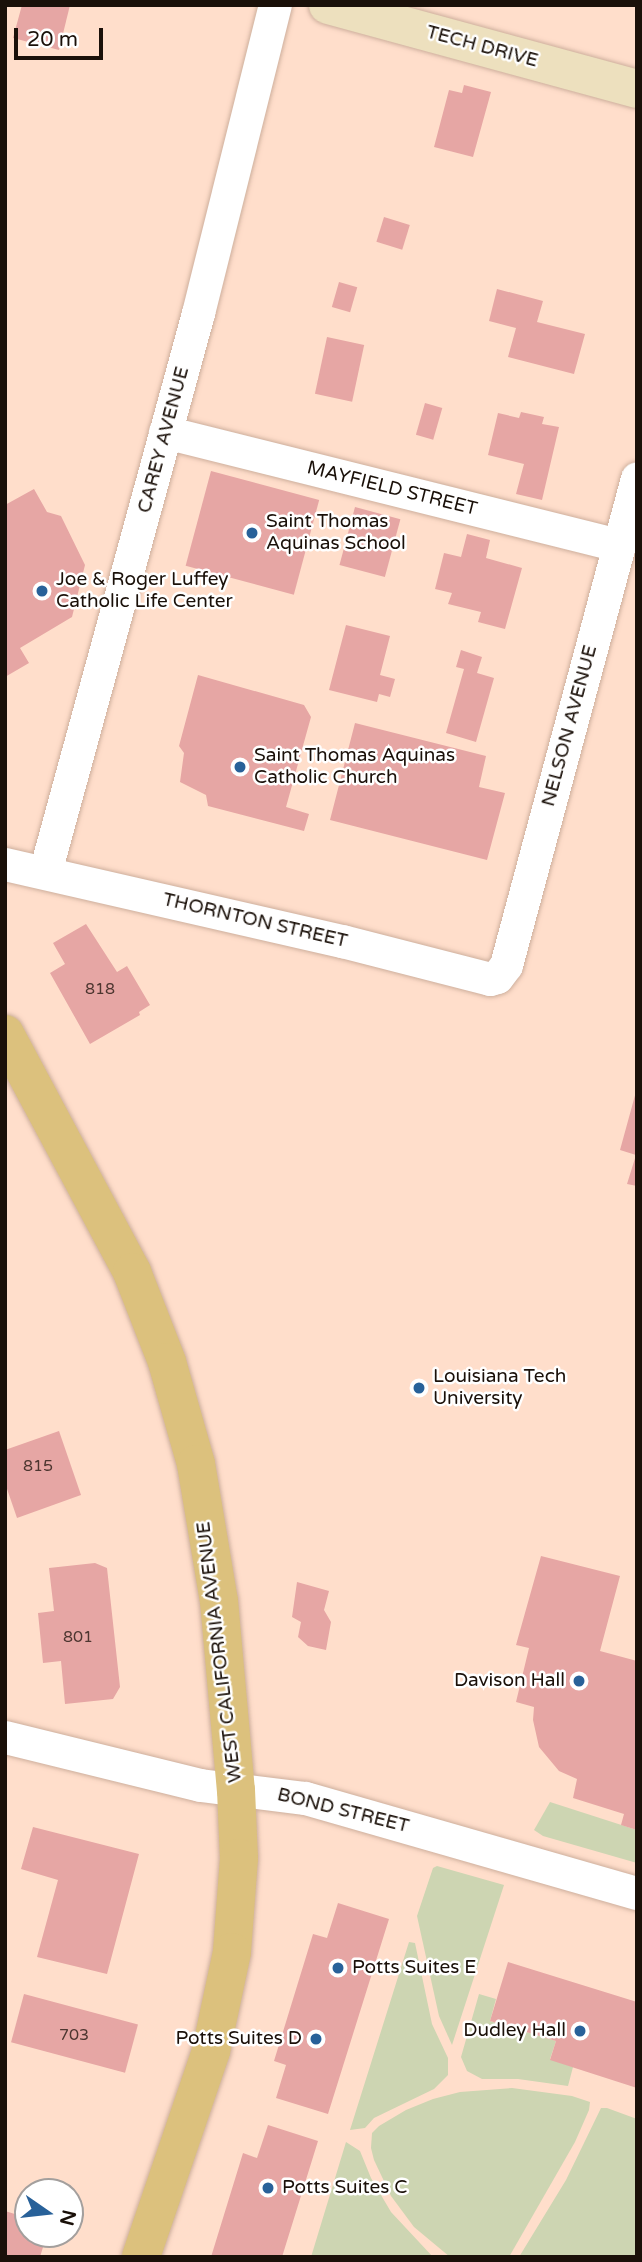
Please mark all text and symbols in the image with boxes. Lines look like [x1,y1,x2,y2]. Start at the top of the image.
scale bar [18,14,107,58]
street label: TECH DRIVE [424,21,540,73]
text: 20 m [27,27,78,52]
street label: CAREY AVENUE [134,364,194,516]
street label: MAYFIELD STREET [304,457,480,521]
place label: Saint Thomas Aquinas School [266,511,406,555]
marker: Saint Thomas Aquinas School [244,525,260,541]
place label: Joe & Roger Luffey Catholic Life Center [56,569,233,613]
marker: Joe & Roger Luffey Catholic Life Center [34,583,50,599]
street label: NELSON AVENUE [537,643,603,809]
place label: Saint Thomas Aquinas Catholic Church [254,745,455,789]
marker: Saint Thomas Aquinas Catholic Church [232,759,248,775]
street label: THORNTON STREET [160,889,350,953]
house number: 818 [85,979,115,999]
place label: Louisiana Tech University [433,1366,566,1410]
marker: Louisiana Tech University [411,1380,427,1396]
house number: 815 [23,1456,53,1476]
street label: WEST CALIFORNIA AVENUE [193,1520,247,1784]
house number: 801 [63,1627,93,1647]
place label: Davison Hall [454,1670,565,1692]
marker: Davison Hall [571,1673,587,1689]
street label: BOND STREET [275,1784,411,1838]
place label: Potts Suites E [352,1957,476,1979]
marker: Potts Suites E [330,1960,346,1976]
place label: Dudley Hall [463,2020,566,2042]
marker: Dudley Hall [572,2023,588,2039]
house number: 703 [59,2025,89,2045]
place label: Potts Suites D [175,2028,302,2050]
marker: Potts Suites D [308,2031,324,2047]
place label: Potts Suites C [282,2177,408,2199]
north arrow [14,2178,84,2248]
marker: Potts Suites C [260,2180,276,2196]
text: N [55,2208,80,2228]

